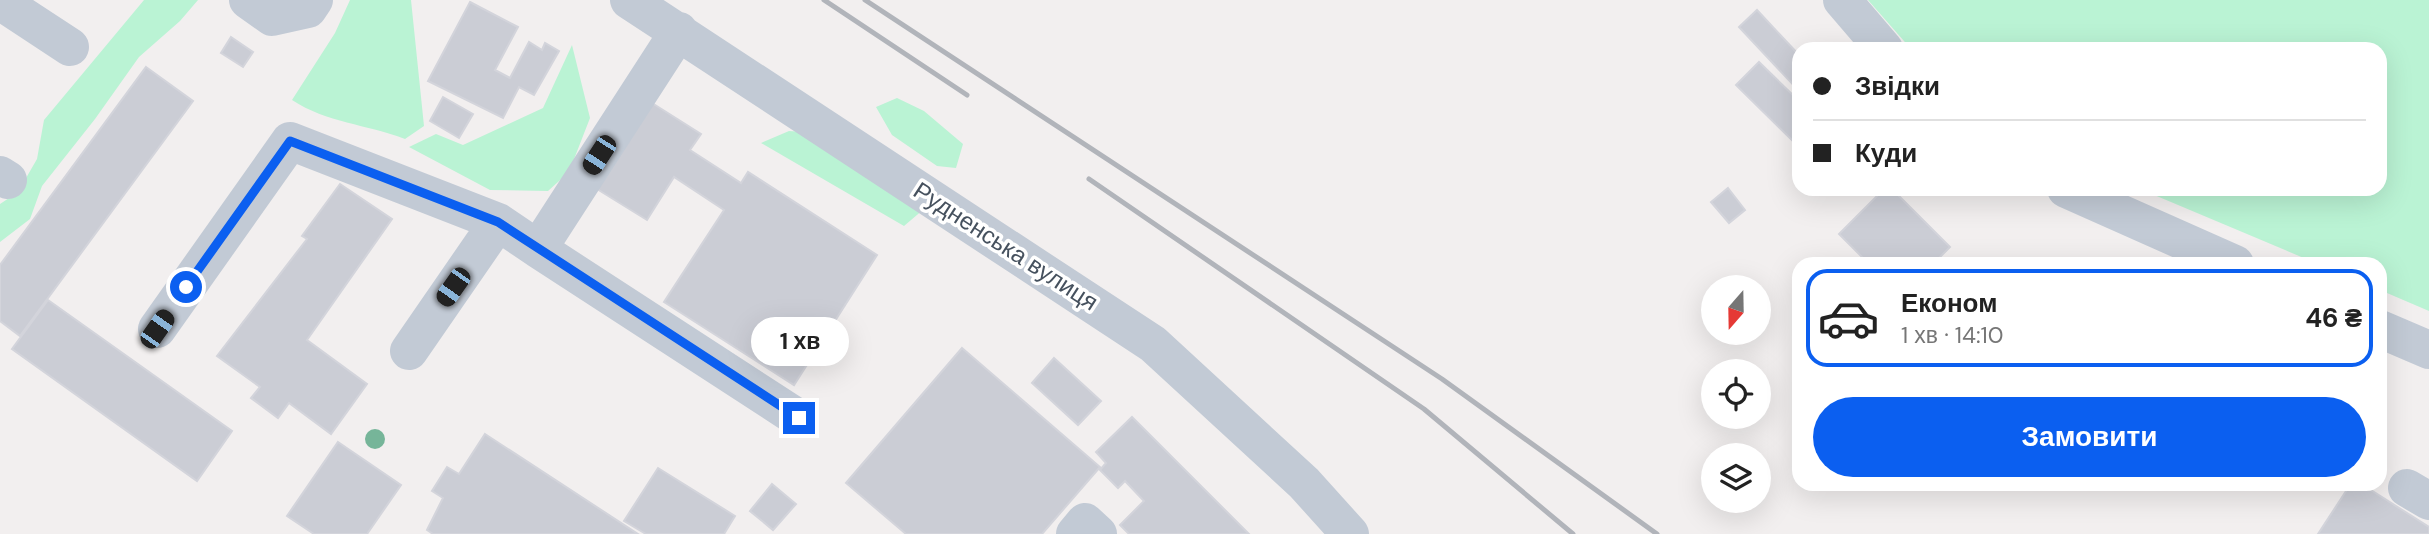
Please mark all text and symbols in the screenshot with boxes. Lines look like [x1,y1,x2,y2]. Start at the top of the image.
text: Звідки [1855,69,1940,103]
car [579,132,620,178]
text: Куди [1855,136,1917,170]
street label: Рудненська вулиця [908,175,1104,317]
car [433,264,474,310]
route start [170,271,202,303]
north arrow [1701,275,1771,345]
map controls [1701,275,1771,513]
text: Економ [1901,286,1997,320]
icon: car [1817,287,1880,350]
text: 46 ₴ [2305,301,2362,335]
car [137,306,178,352]
callout: 1 хв [750,316,848,366]
text: 1 хв · 14:10 [1901,320,2004,350]
text: 1 хв [780,326,820,356]
button: locate [1701,359,1771,429]
button: Замовити [1813,397,2366,477]
route end [783,402,815,434]
button: layers [1701,443,1771,513]

